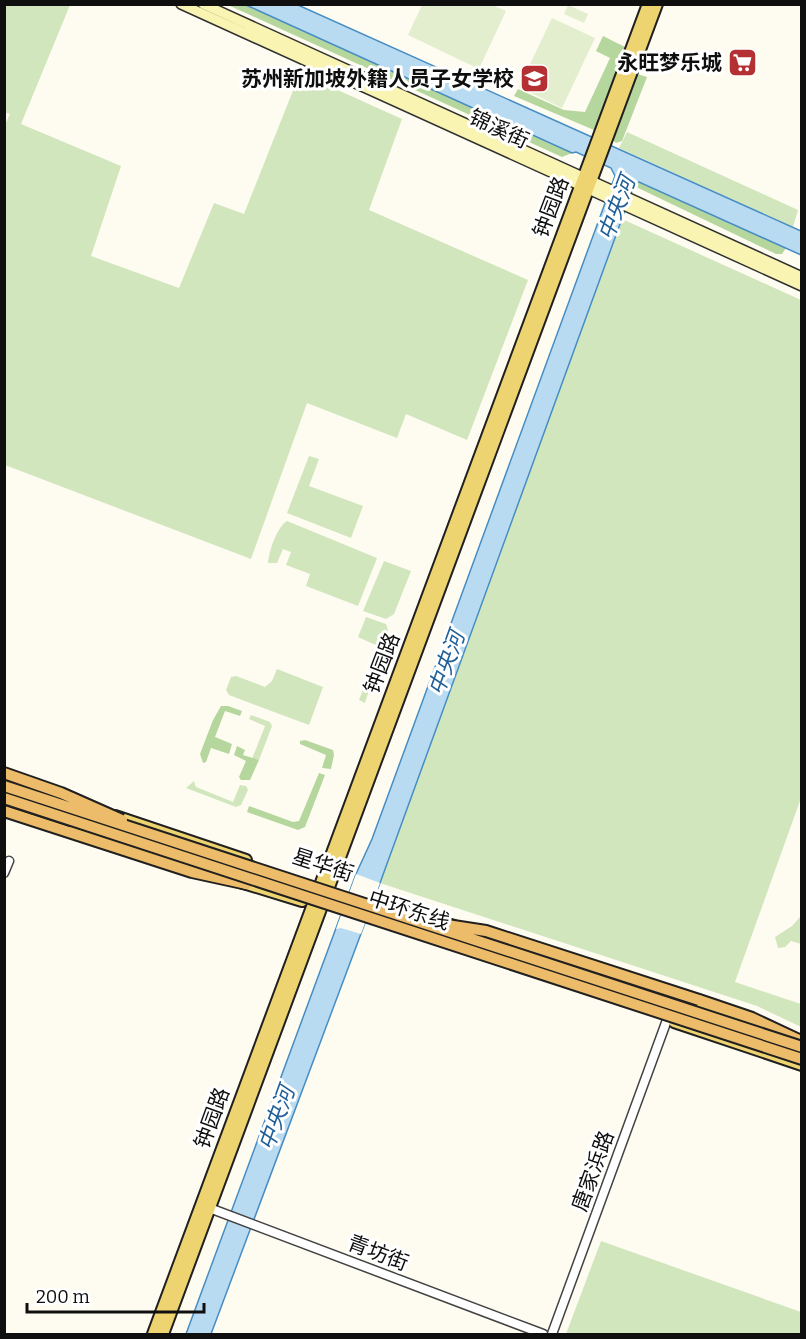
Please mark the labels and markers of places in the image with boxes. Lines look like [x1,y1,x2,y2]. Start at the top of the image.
supermarket icon: 永旺梦乐城 [727,47,759,79]
place label: 永旺梦乐城 [617,50,722,76]
school or university icon: 苏州新加坡外籍人员子女学校 [519,63,551,95]
place label: 苏州新加坡外籍人员子女学校 [241,66,514,92]

